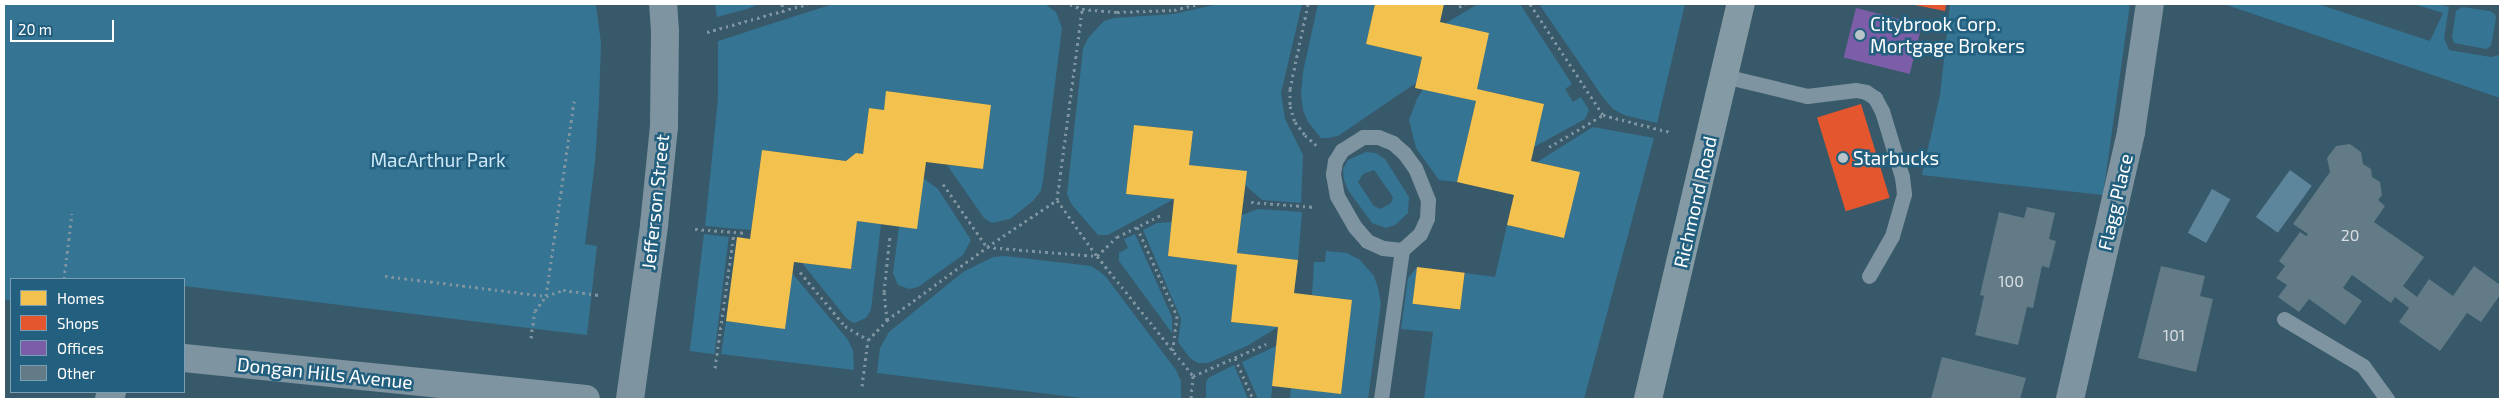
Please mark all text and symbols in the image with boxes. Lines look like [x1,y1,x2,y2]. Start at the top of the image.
scale bar [12,10,116,42]
place label: Citybrook Corp. Mortgage Brokers [1870,13,2025,57]
text: 20 m [18,20,52,38]
marker: Citybrook Corp. Mortgage Brokers [1854,29,1866,41]
street label: Jefferson Street [637,133,673,271]
street label: Richmond Road [1669,134,1721,270]
place label: Starbucks [1853,147,1939,169]
park label: MacArthur Park [370,149,506,171]
marker: Starbucks [1837,152,1849,164]
street label: Flagg Place [2093,152,2137,252]
house number: 20 [2341,225,2359,245]
house number: 100 [1998,271,2024,291]
legend [10,278,185,393]
text: Homes [57,289,104,307]
text: Shops [57,314,99,332]
house number: 101 [2163,325,2185,345]
text: Offices [57,339,104,357]
street label: Dongan Hills Avenue [236,352,414,394]
text: Other [57,364,96,382]

